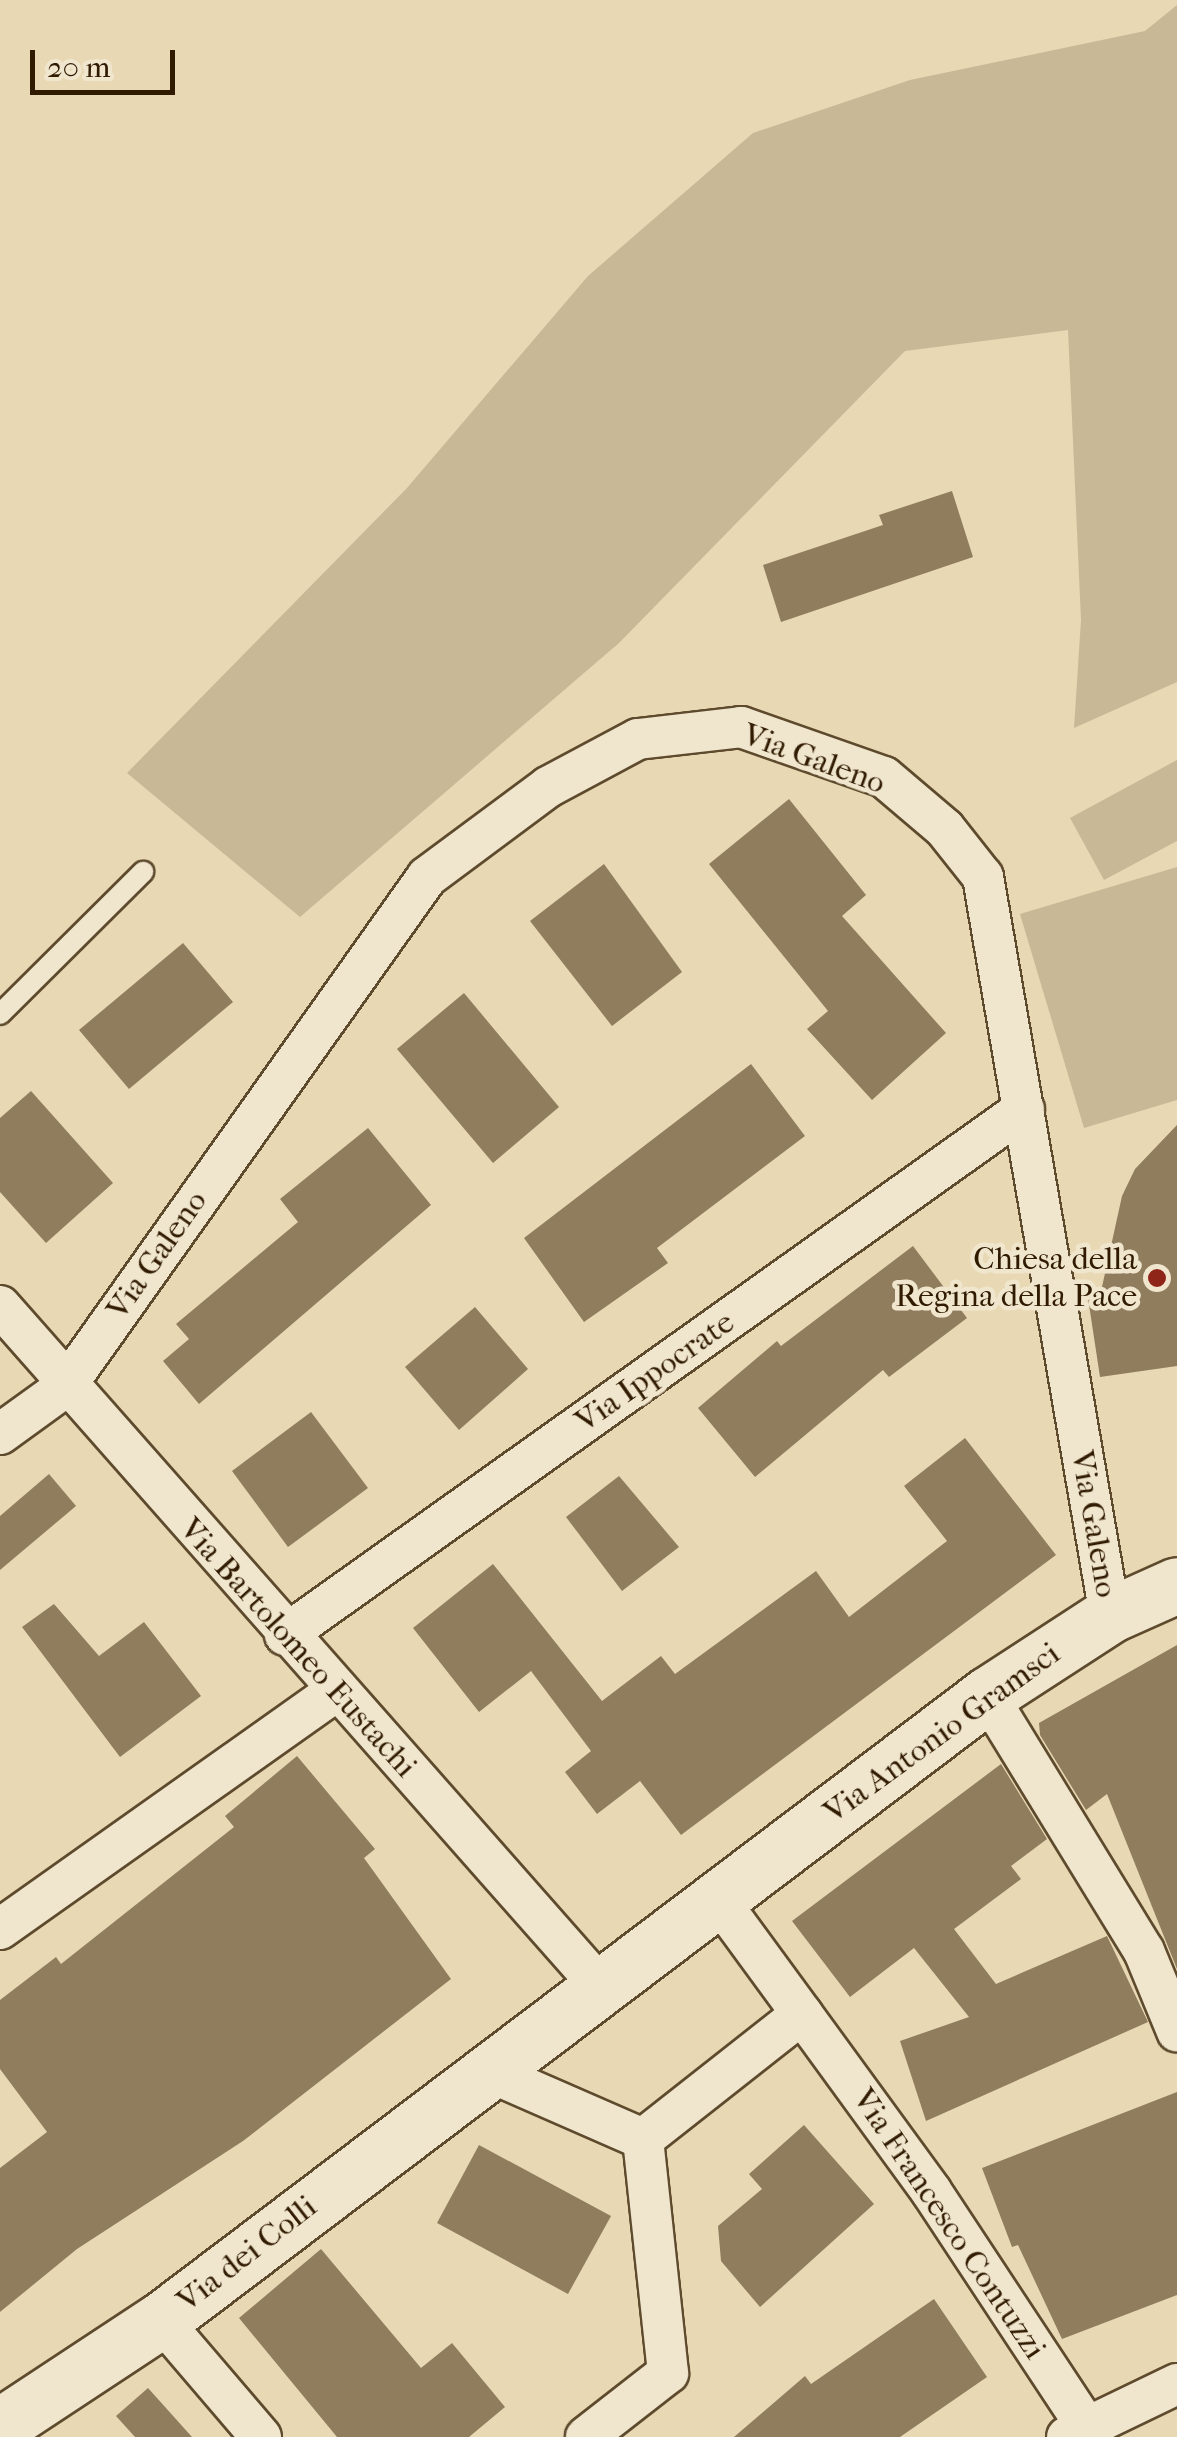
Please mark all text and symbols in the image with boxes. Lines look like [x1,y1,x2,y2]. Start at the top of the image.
scale bar [35,30,180,92]
text: 20 m [47,50,110,85]
street label: Via Galeno [738,716,890,802]
street label: Via Galeno [99,1183,215,1327]
place label: Chiesa della Regina della Pace [895,1241,1137,1316]
marker: Chiesa della Regina della Pace [1146,1267,1168,1289]
street label: Via Ippocrate [568,1303,742,1441]
street label: Via Galeno [1062,1448,1126,1600]
street label: Via Bartolomeo Eustachi [171,1510,425,1786]
street label: Via Antonio Gramsci [817,1634,1067,1832]
street label: Via Francesco Contuzzi [844,2081,1054,2367]
street label: Via dei Colli [170,2188,324,2320]

